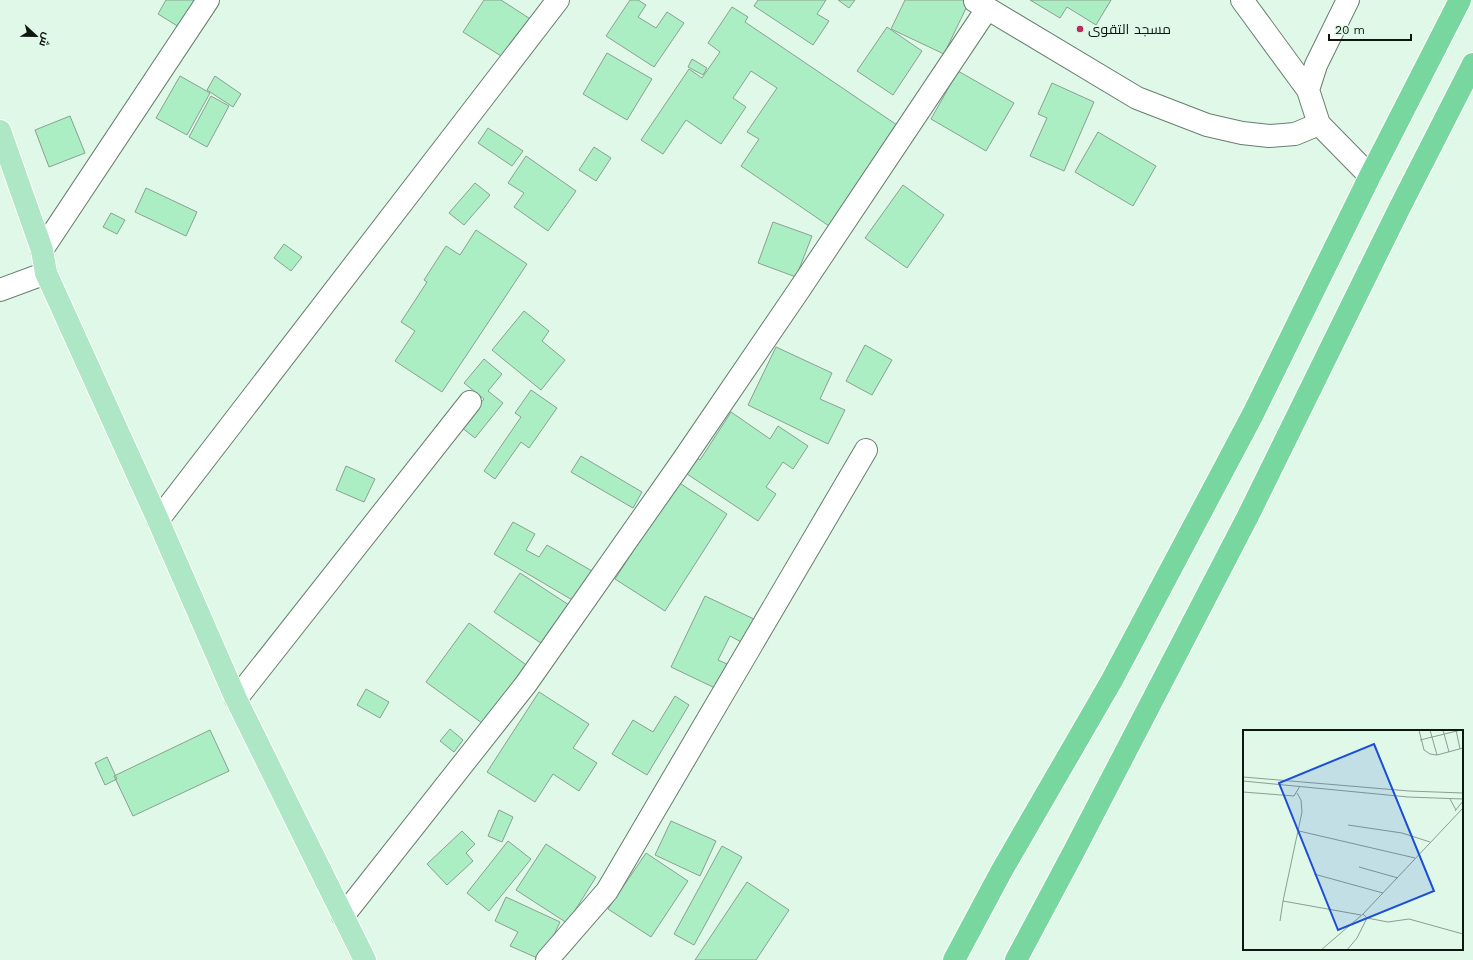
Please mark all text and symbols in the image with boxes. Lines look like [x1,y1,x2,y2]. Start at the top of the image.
north arrow [16,16,56,56]
scale bar [1329,16,1411,42]
place label: مسجد التقوى [1088,21,1171,37]
text: 20 m [1335,23,1365,37]
marker: مسجد التقوى [1075,24,1085,34]
text: ش [36,31,53,49]
inset map [1243,730,1463,950]

